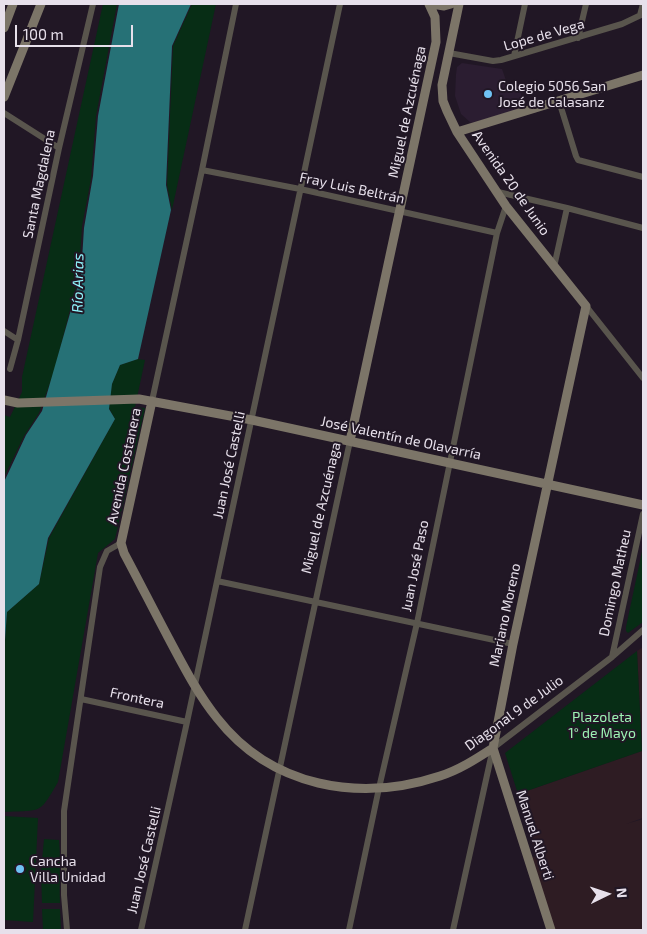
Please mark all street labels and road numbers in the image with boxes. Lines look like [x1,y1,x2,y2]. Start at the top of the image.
street label: Lope de Vega [502,15,586,55]
street label: Miguel de Azcuénaga [385,45,429,179]
street label: Avenida 20 de Junio [469,127,553,239]
street label: Santa Magdalena [19,128,59,240]
street label: Fray Luis Beltrán [298,169,406,207]
street label: Avenida Costanera [103,406,145,526]
street label: Juan José Castelli [209,410,249,520]
street label: José Valentín de Olavarría [319,413,483,463]
street label: Miguel de Azcuénaga [298,441,344,575]
street label: Juan José Paso [398,519,432,613]
street label: Domingo Matheu [595,528,635,638]
street label: Mariano Moreno [486,562,524,668]
street label: Diagonal 9 de Julio [462,672,566,754]
street label: Frontera [108,684,166,712]
street label: Manuel Alberti [513,788,557,882]
street label: Juan José Castelli [123,805,165,915]

